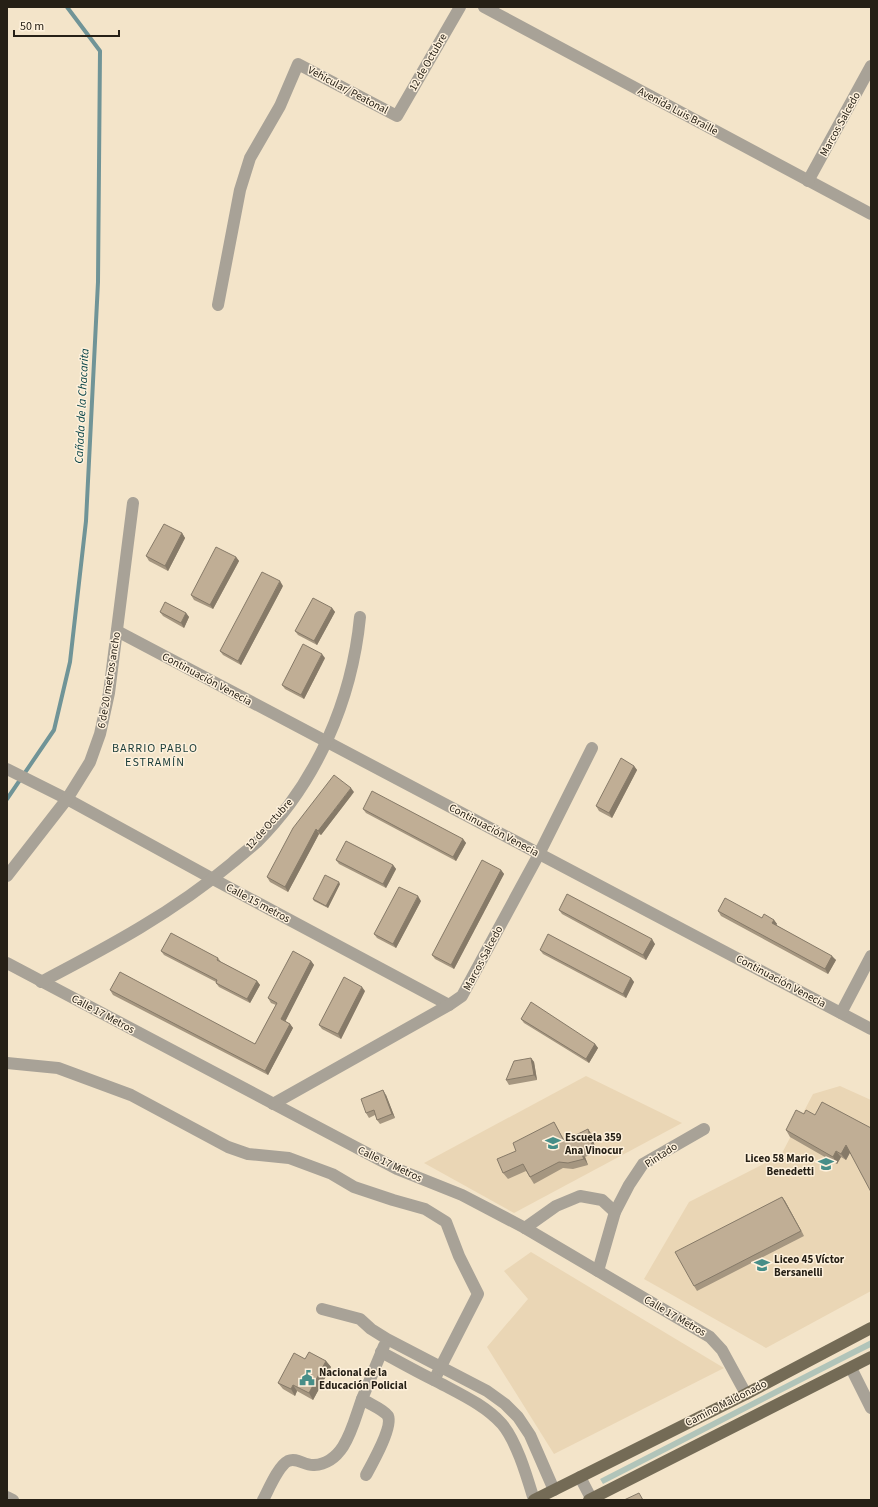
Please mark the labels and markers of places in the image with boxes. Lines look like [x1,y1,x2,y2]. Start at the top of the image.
place label: Escuela 359 Ana Vinocur [564,1130,624,1158]
school or university icon: Escuela 359 Ana Vinocur [544,1134,562,1152]
place label: Liceo 58 Mario Benedetti [745,1151,814,1179]
school or university icon: Liceo 58 Mario Benedetti [817,1155,835,1173]
place label: Liceo 45 Víctor Bersanelli [774,1252,845,1280]
school or university icon: Liceo 45 Víctor Bersanelli [753,1256,771,1274]
place label: Nacional de la Educación Policial [319,1365,408,1393]
public building icon: Nacional de la Educación Policial [298,1369,316,1387]

